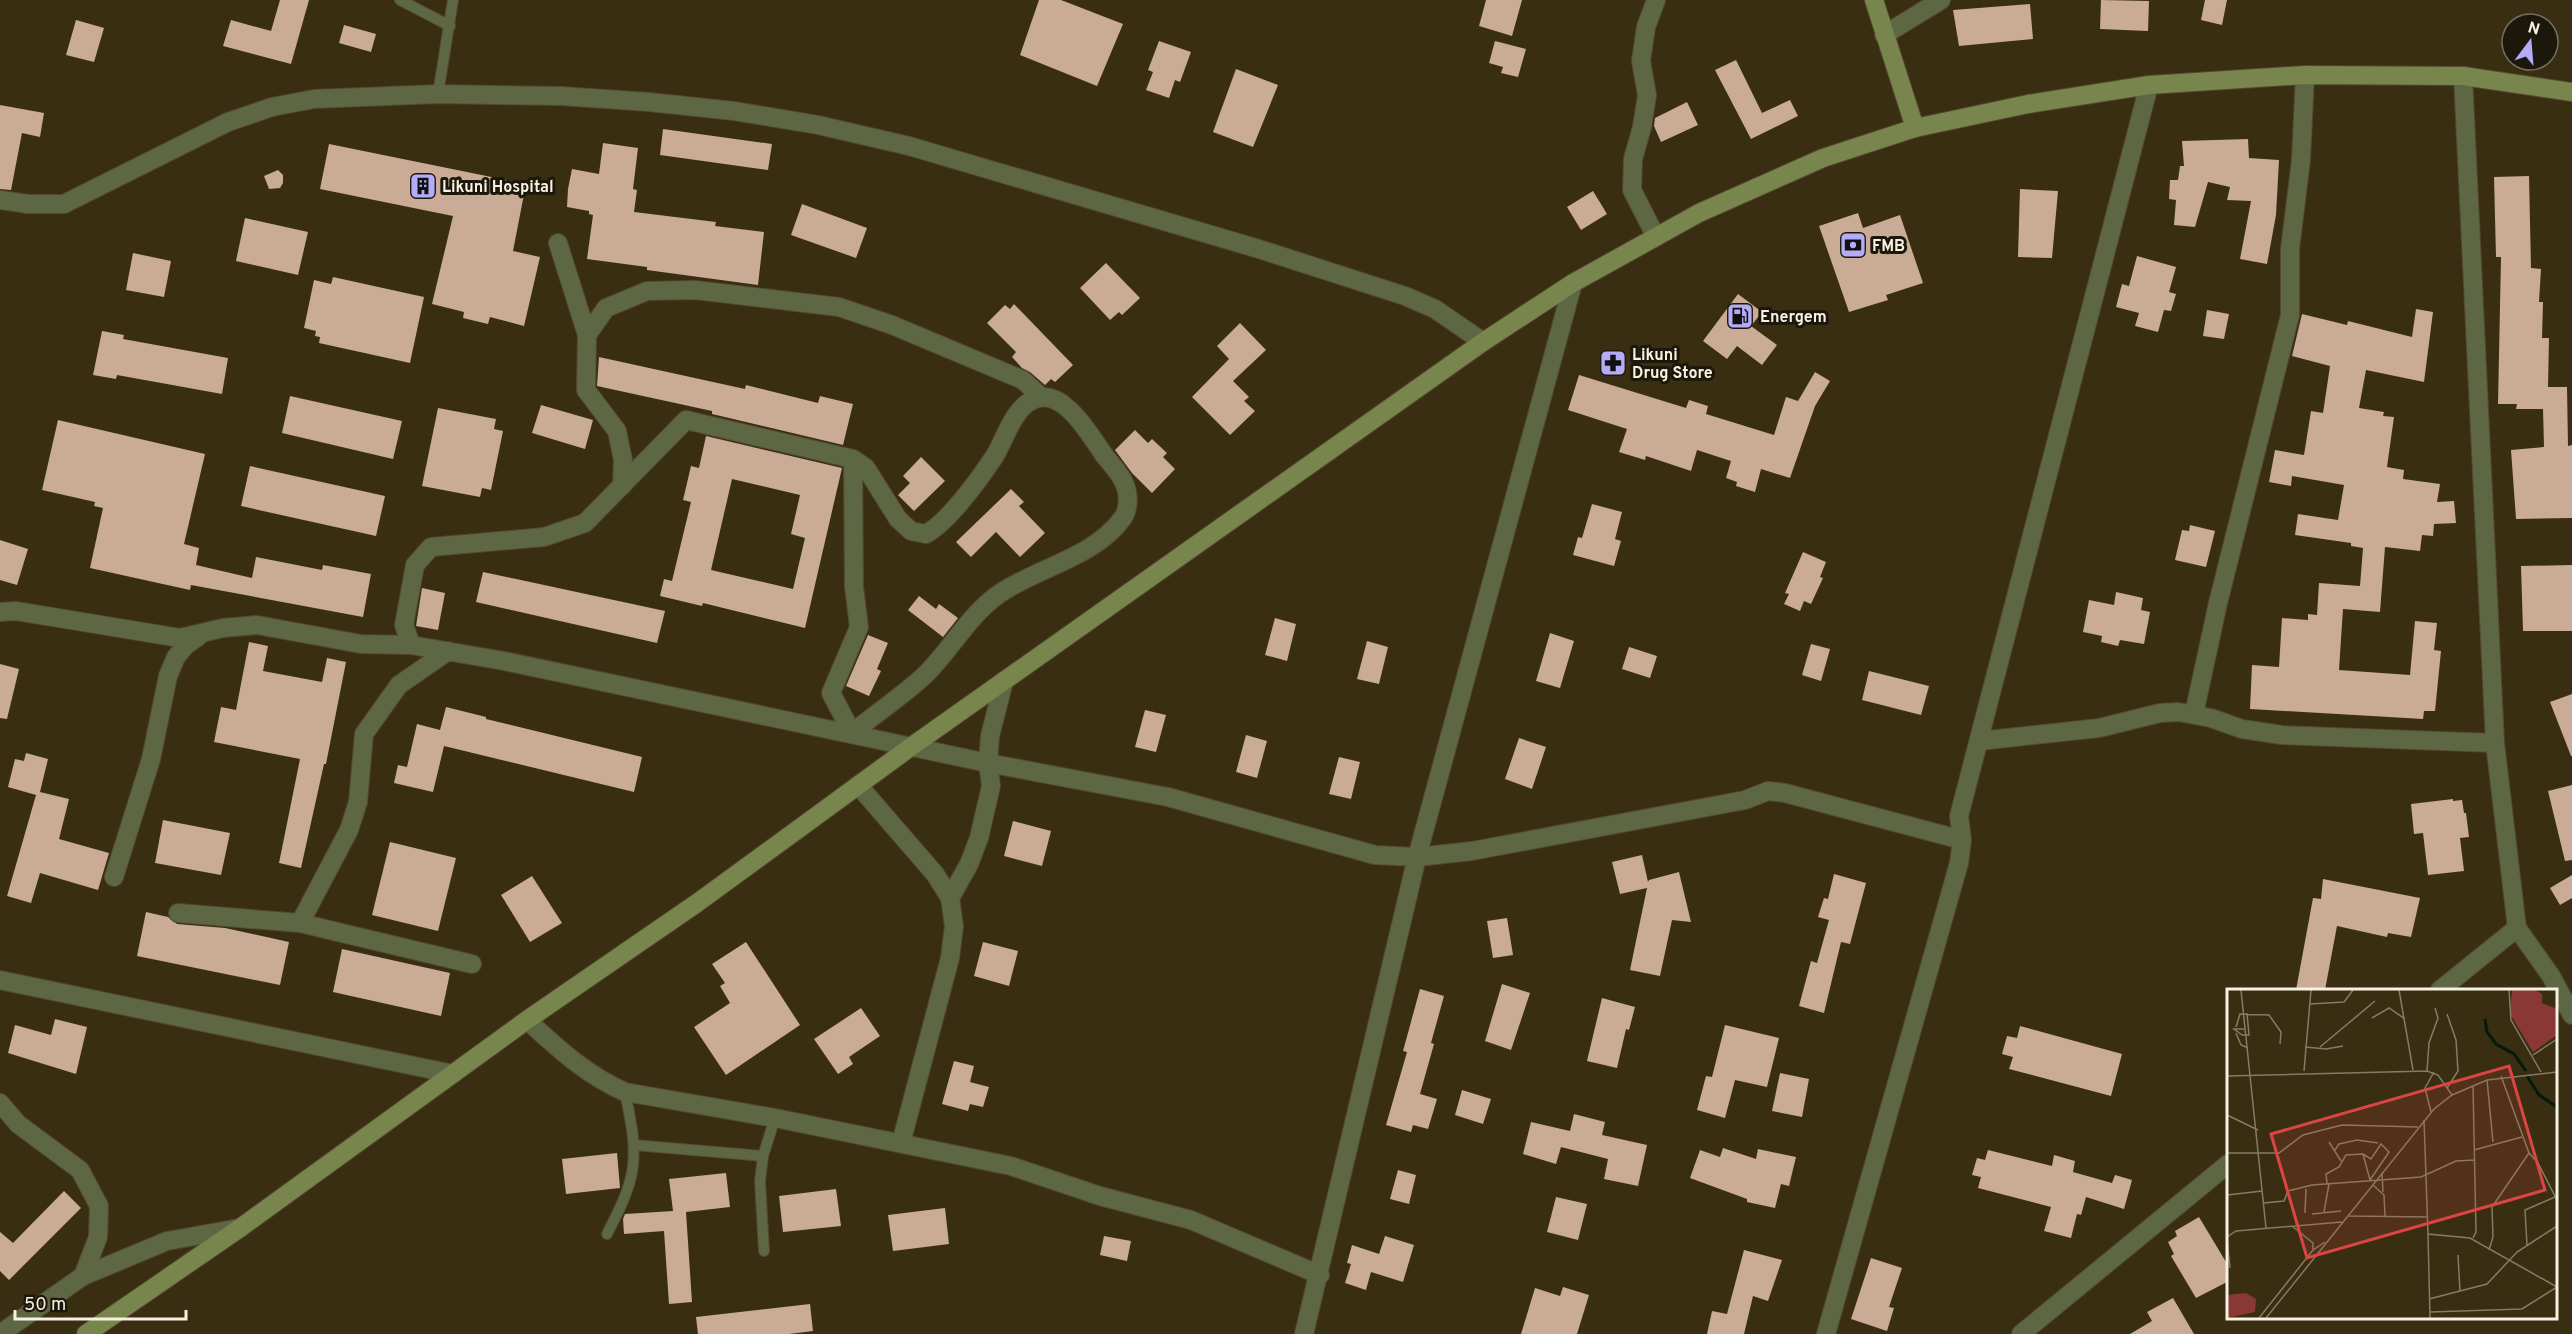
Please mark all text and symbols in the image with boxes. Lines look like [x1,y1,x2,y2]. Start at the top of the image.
north arrow [2500,12,2560,72]
text: N [2525,18,2542,41]
building icon: Likuni Hospital [408,171,438,201]
place label: Likuni Hospital [442,178,554,198]
bank icon: FMB [1838,230,1868,260]
place label: FMB [1872,237,1905,257]
fuel station icon: Energem [1725,301,1755,331]
place label: Energem [1760,308,1827,328]
place label: Likuni Drug Store [1632,346,1713,384]
pharmacy icon: Likuni Drug Store [1598,348,1628,378]
inset map [2227,989,2557,1319]
scale bar [15,1283,186,1321]
text: 50 m [24,1294,66,1317]

